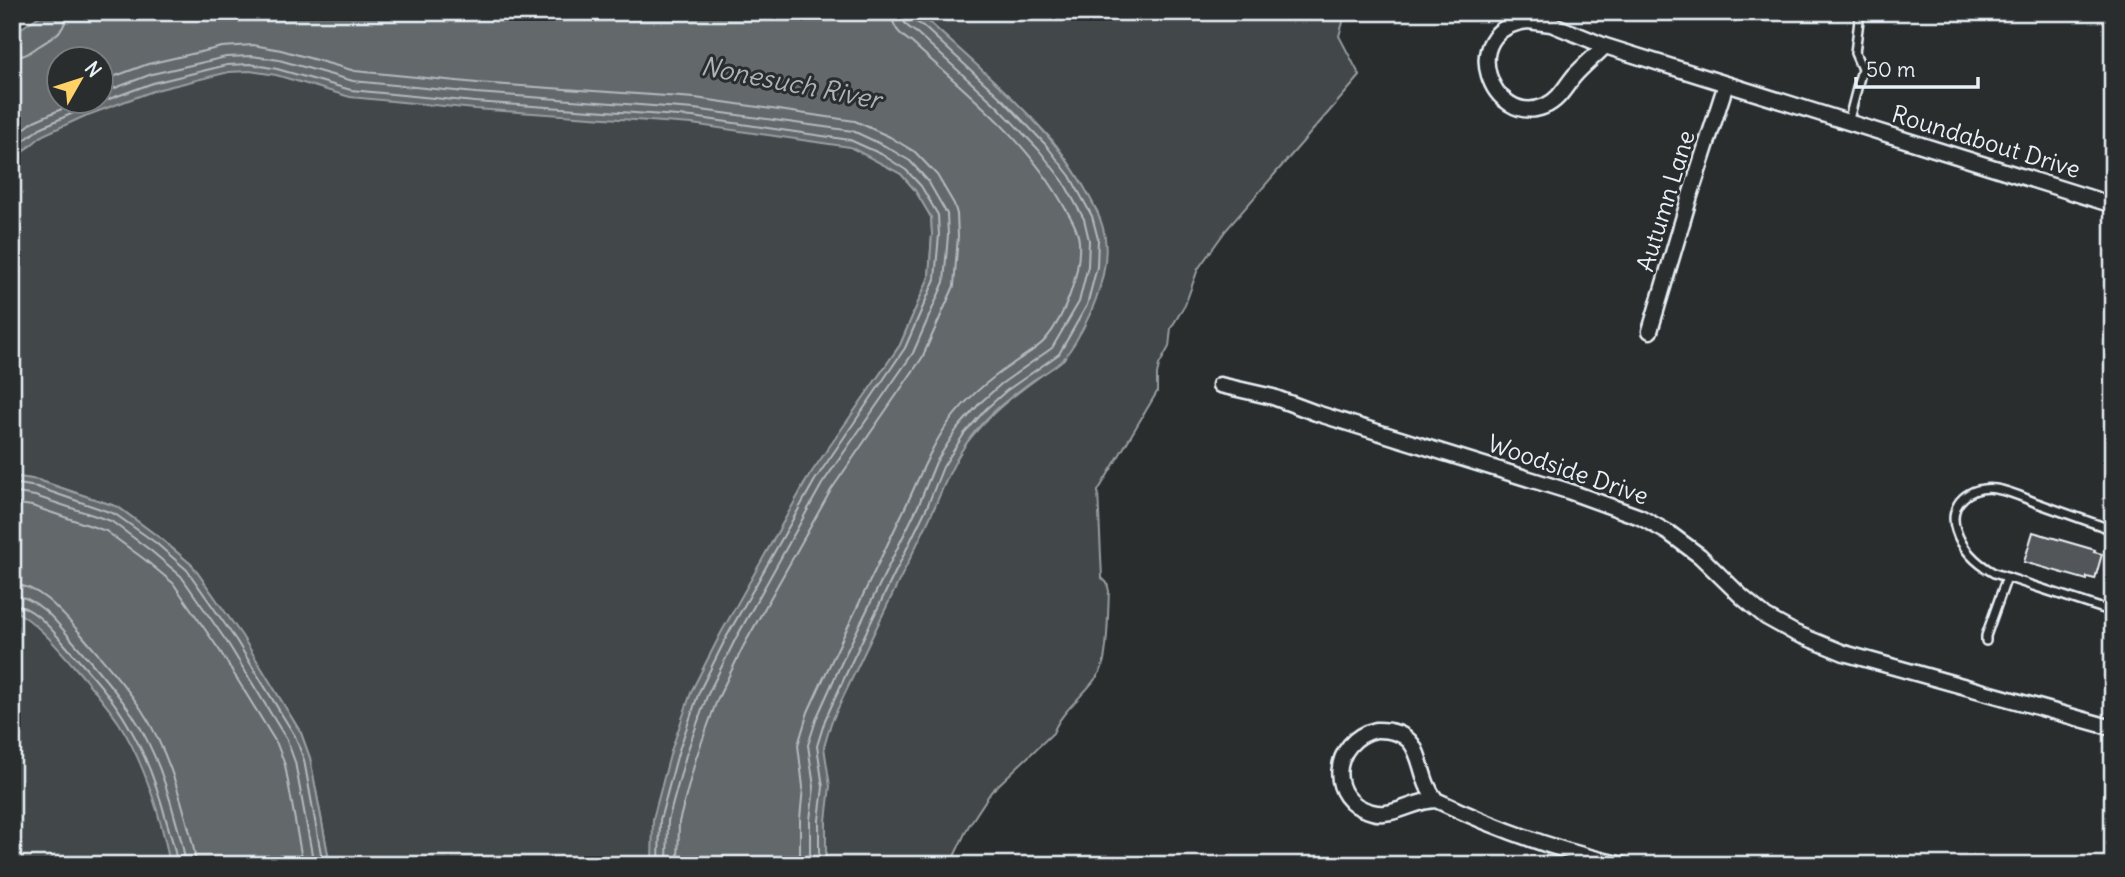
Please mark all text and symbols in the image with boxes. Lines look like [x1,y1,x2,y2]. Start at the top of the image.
north arrow [46,46,116,116]
scale bar [1856,46,1978,90]
water label: Nonesuch River [698,49,887,117]
text: 50 m [1866,56,1915,83]
text: N [80,57,107,82]
street label: Roundabout Drive [1888,98,2084,184]
street label: Autumn Lane [1629,127,1701,275]
street label: Woodside Drive [1484,428,1653,511]

